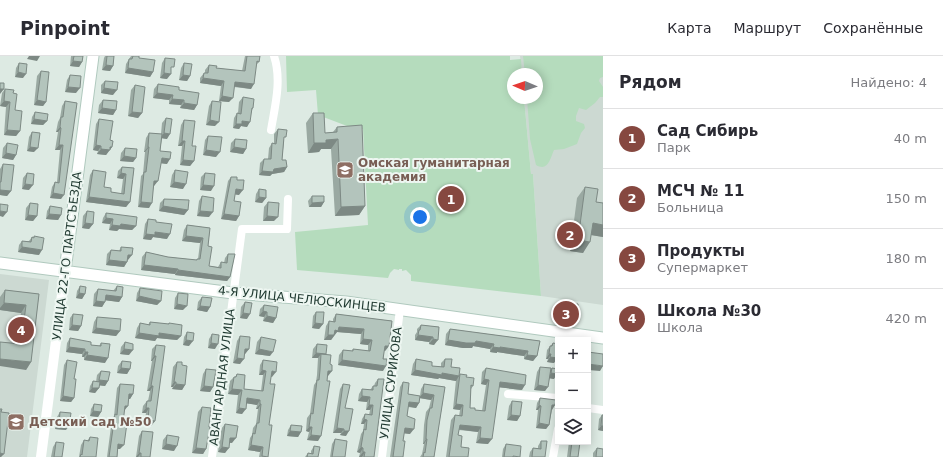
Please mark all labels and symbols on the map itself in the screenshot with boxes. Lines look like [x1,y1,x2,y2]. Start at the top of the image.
north arrow [507,68,543,104]
place label: Омская гуманитарная академия [358,156,510,184]
school or university icon: Омская гуманитарная академия [335,160,355,180]
street label: УЛИЦА 22-ГО ПАРТСЪЕЗДА [50,170,84,341]
pin: 1 [438,184,464,214]
your location [410,207,430,227]
pin: 2 [557,220,583,250]
street label: 4-Я УЛИЦА ЧЕЛЮСКИНЦЕВ [217,283,387,315]
pin: 3 [553,299,579,329]
street label: АВАНГАРДНАЯ УЛИЦА [207,307,237,446]
pin: 4 [8,315,34,345]
street label: УЛИЦА СУРИКОВА [377,325,405,440]
school or university icon: Детский сад №50 [6,412,26,432]
place label: Детский сад №50 [29,415,151,429]

